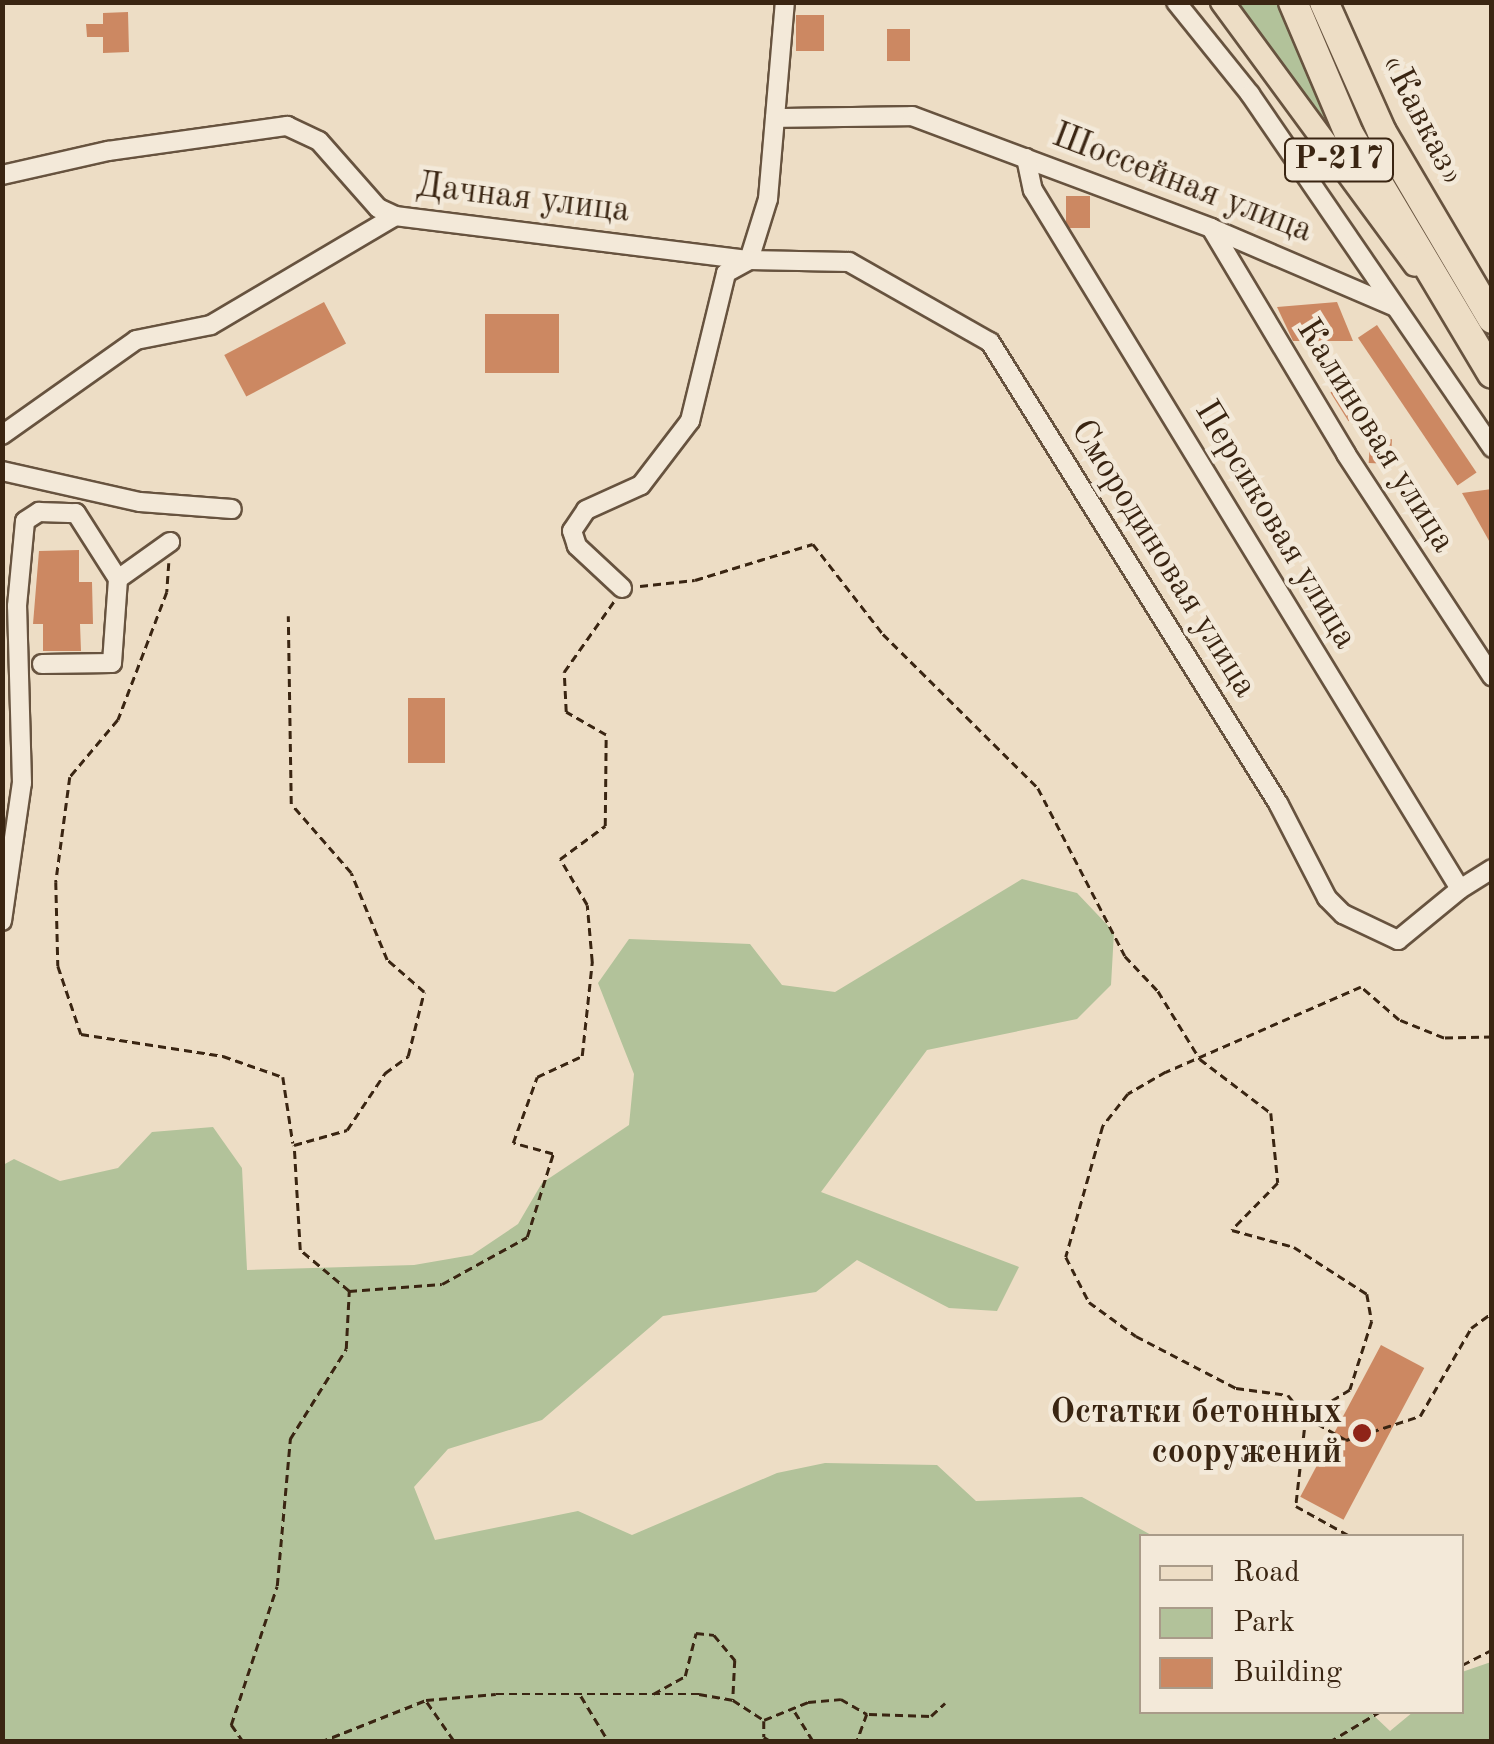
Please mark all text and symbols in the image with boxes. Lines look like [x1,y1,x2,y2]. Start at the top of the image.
street label: «Кавказ» [1371,47,1473,193]
street label: Шоссейная улица [1046,115,1318,253]
road number: Р-217 [1284,133,1394,187]
street label: Дачная улица [414,165,632,233]
street label: Калиновая улица [1286,311,1464,561]
street label: Персиковая улица [1184,393,1366,657]
street label: Смородиновая улица [1061,412,1265,706]
place label: Остатки бетонных сооружений [1050,1392,1342,1474]
marker: Остатки бетонных сооружений [1351,1422,1373,1444]
legend [1139,1534,1464,1714]
text: Road [1233,1558,1300,1588]
text: Park [1233,1608,1295,1638]
text: Building [1233,1658,1342,1688]

